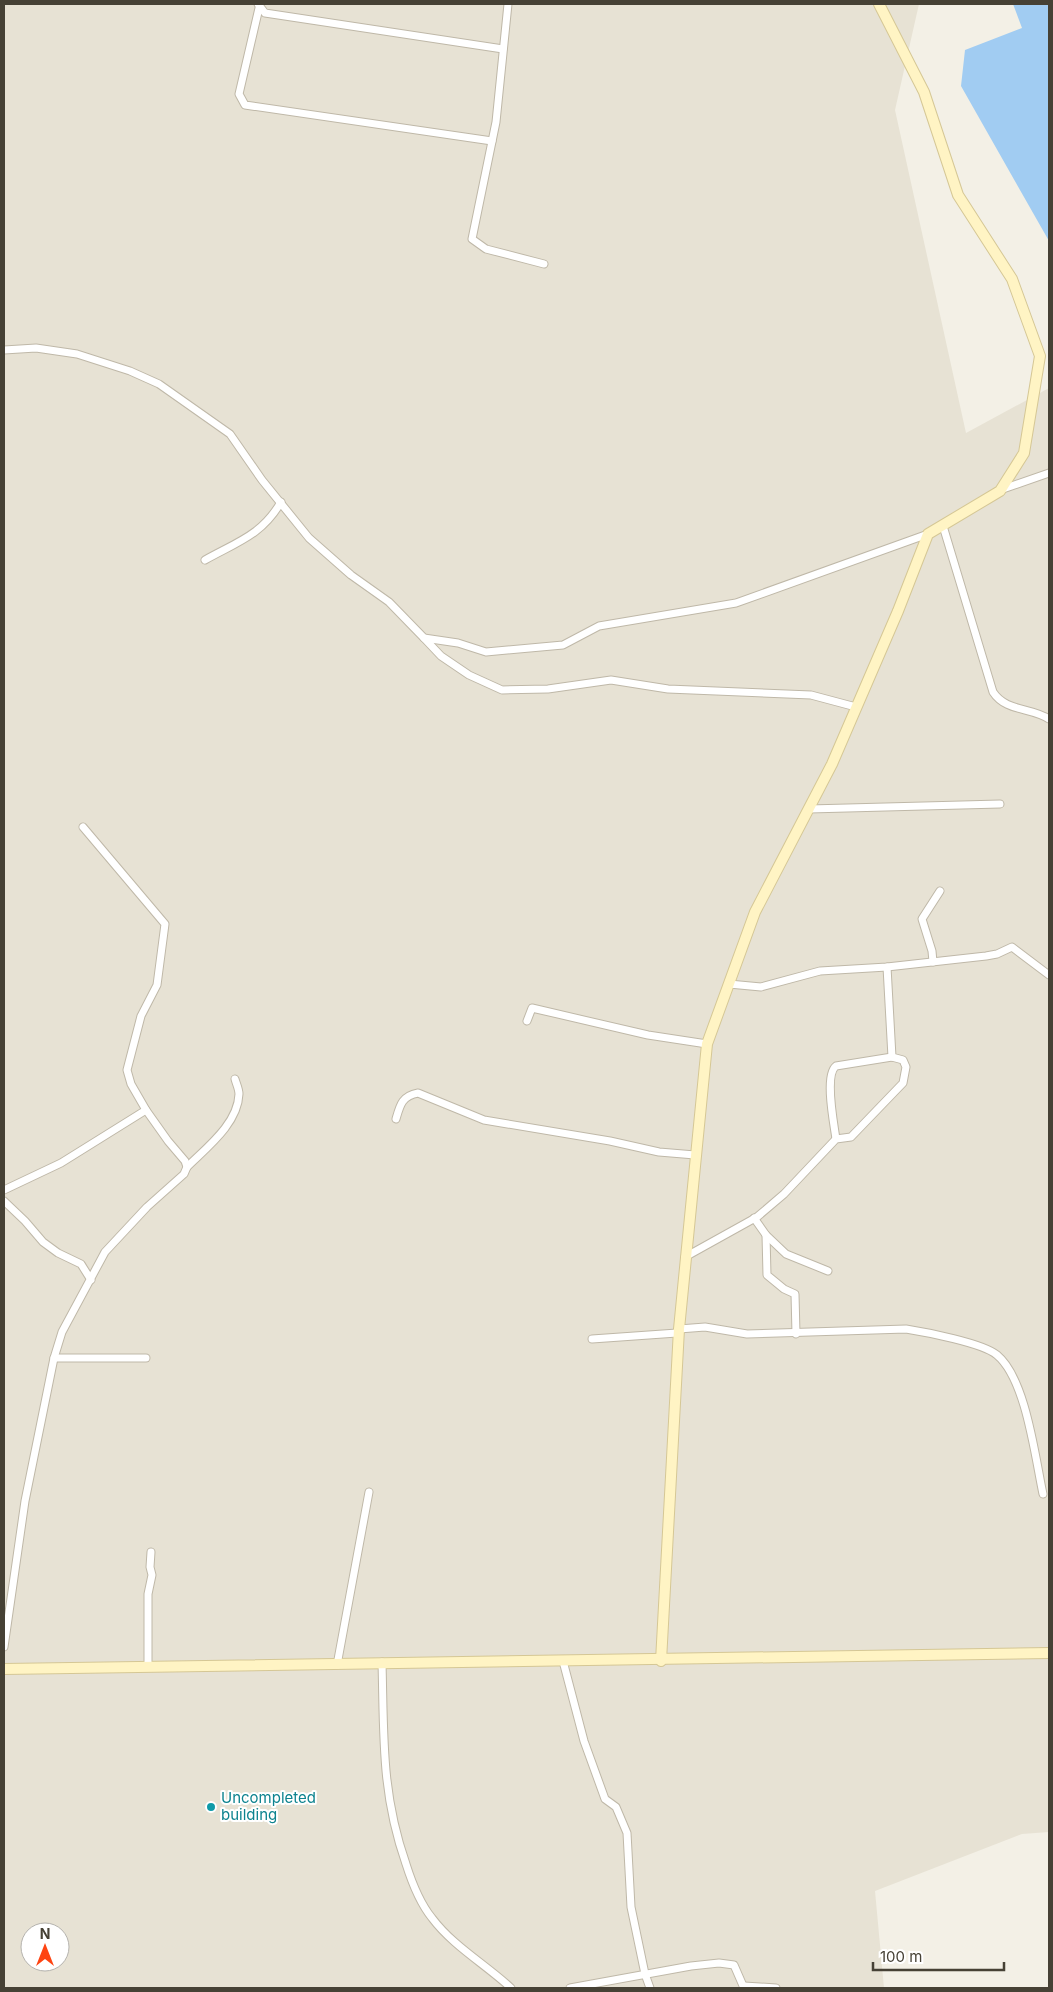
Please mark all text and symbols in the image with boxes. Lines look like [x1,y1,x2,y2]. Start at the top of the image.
place label: Uncompleted building [221,1788,316,1824]
marker: Uncompleted building [205,1801,217,1813]
north arrow [20,1922,70,1972]
text: N [40,1925,50,1942]
scale bar [873,1940,1004,1972]
text: 100 m [880,1947,922,1966]

